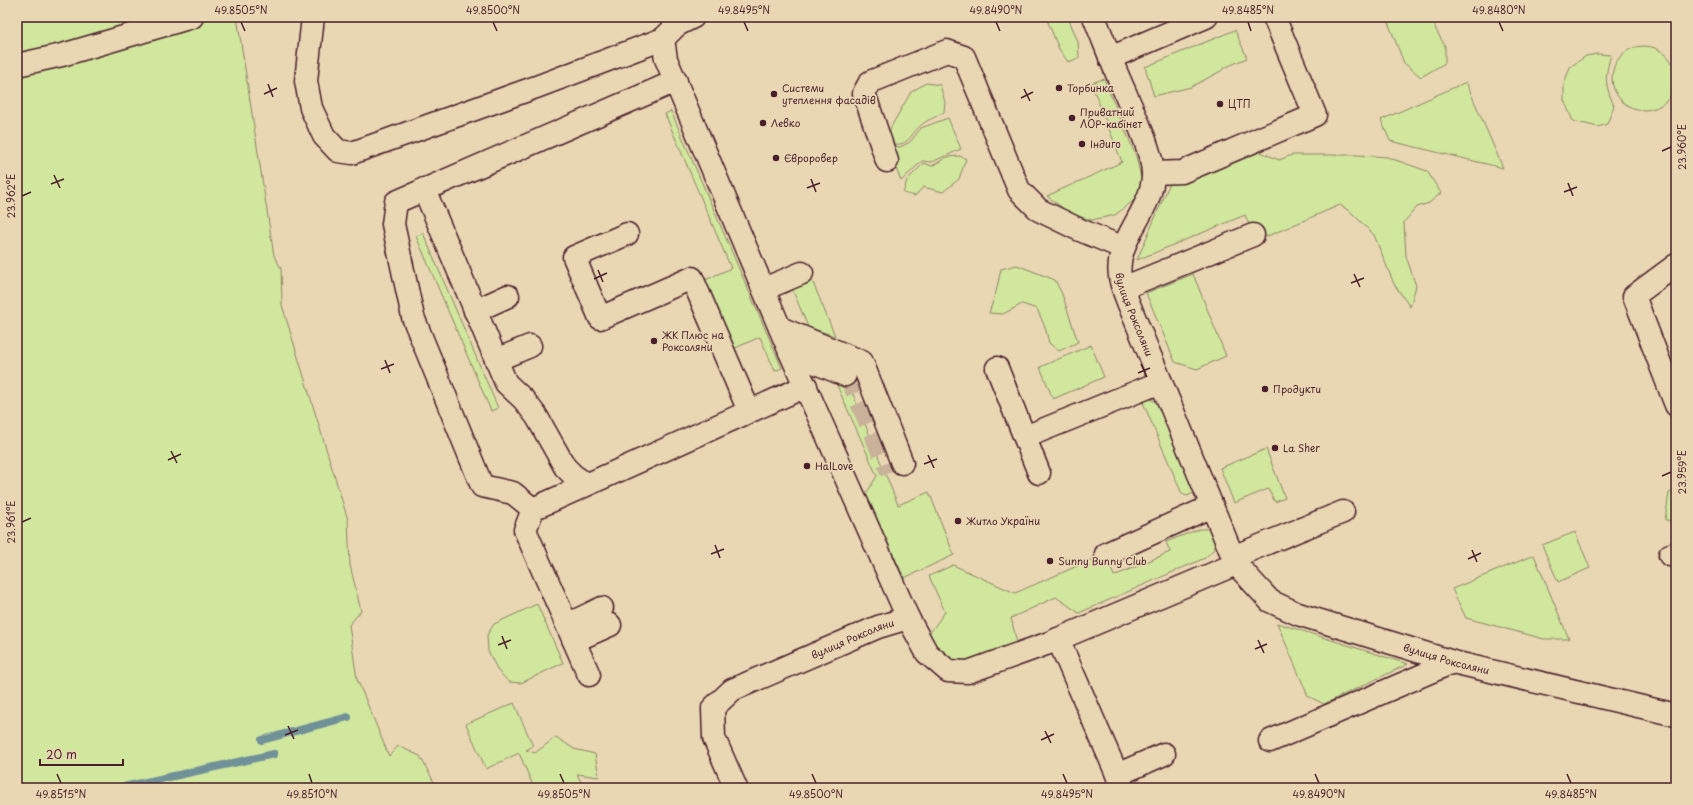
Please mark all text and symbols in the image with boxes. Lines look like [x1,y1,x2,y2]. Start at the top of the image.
text: 49.8505°N [215,2,268,17]
text: 49.8500°N [466,2,520,17]
text: 49.8495°N [718,2,770,17]
text: 49.8490°N [970,2,1023,17]
text: 49.8485°N [1222,2,1274,17]
text: 49.8480°N [1472,2,1526,17]
place label: Системи утеплення фасадів [782,80,876,108]
place label: Торбинка [1067,80,1115,95]
marker: Торбинка [1054,83,1064,93]
marker: Системи утеплення фасадів [769,89,779,99]
place label: ЦТП [1228,96,1251,111]
marker: ЦТП [1215,99,1225,109]
place label: Приватний ЛОР-кабінет [1080,104,1142,131]
marker: Приватний ЛОР-кабінет [1067,113,1077,123]
place label: Левко [771,115,801,130]
marker: Левко [758,118,768,128]
text: 23.960°E [1674,124,1689,170]
place label: Індиго [1090,136,1121,151]
marker: Індиго [1077,139,1087,149]
place label: Євроровер [784,150,838,165]
marker: Євроровер [771,153,781,163]
text: 23.962°E [3,174,18,218]
street label: вулиця Роксоляни [1113,271,1157,358]
place label: ЖК Плюс на Роксоляни [661,327,725,354]
marker: ЖК Плюс на Роксоляни [649,336,659,346]
place label: Продукти [1273,381,1321,397]
marker: Продукти [1260,384,1270,394]
place label: La Sher [1283,440,1320,455]
marker: La Sher [1270,443,1280,453]
text: 23.959°E [1674,450,1689,494]
place label: HalLove [815,458,853,473]
marker: HalLove [802,461,812,471]
text: 23.961°E [3,501,18,544]
place label: Житло України [966,513,1040,528]
marker: Житло України [953,516,963,526]
place label: Sunny Bunny Club [1058,553,1147,569]
marker: Sunny Bunny Club [1045,556,1055,566]
street label: вулиця Роксоляни [809,615,896,662]
street label: вулиця Роксоляни [1402,639,1491,677]
scale bar [40,741,123,767]
text: 20 m [46,745,77,763]
text: 49.8515°N [36,786,86,801]
text: 49.8510°N [286,786,338,801]
text: 49.8505°N [538,786,591,801]
text: 49.8500°N [789,786,843,801]
text: 49.8495°N [1041,786,1093,801]
text: 49.8490°N [1293,786,1346,801]
text: 49.8485°N [1545,786,1597,801]

